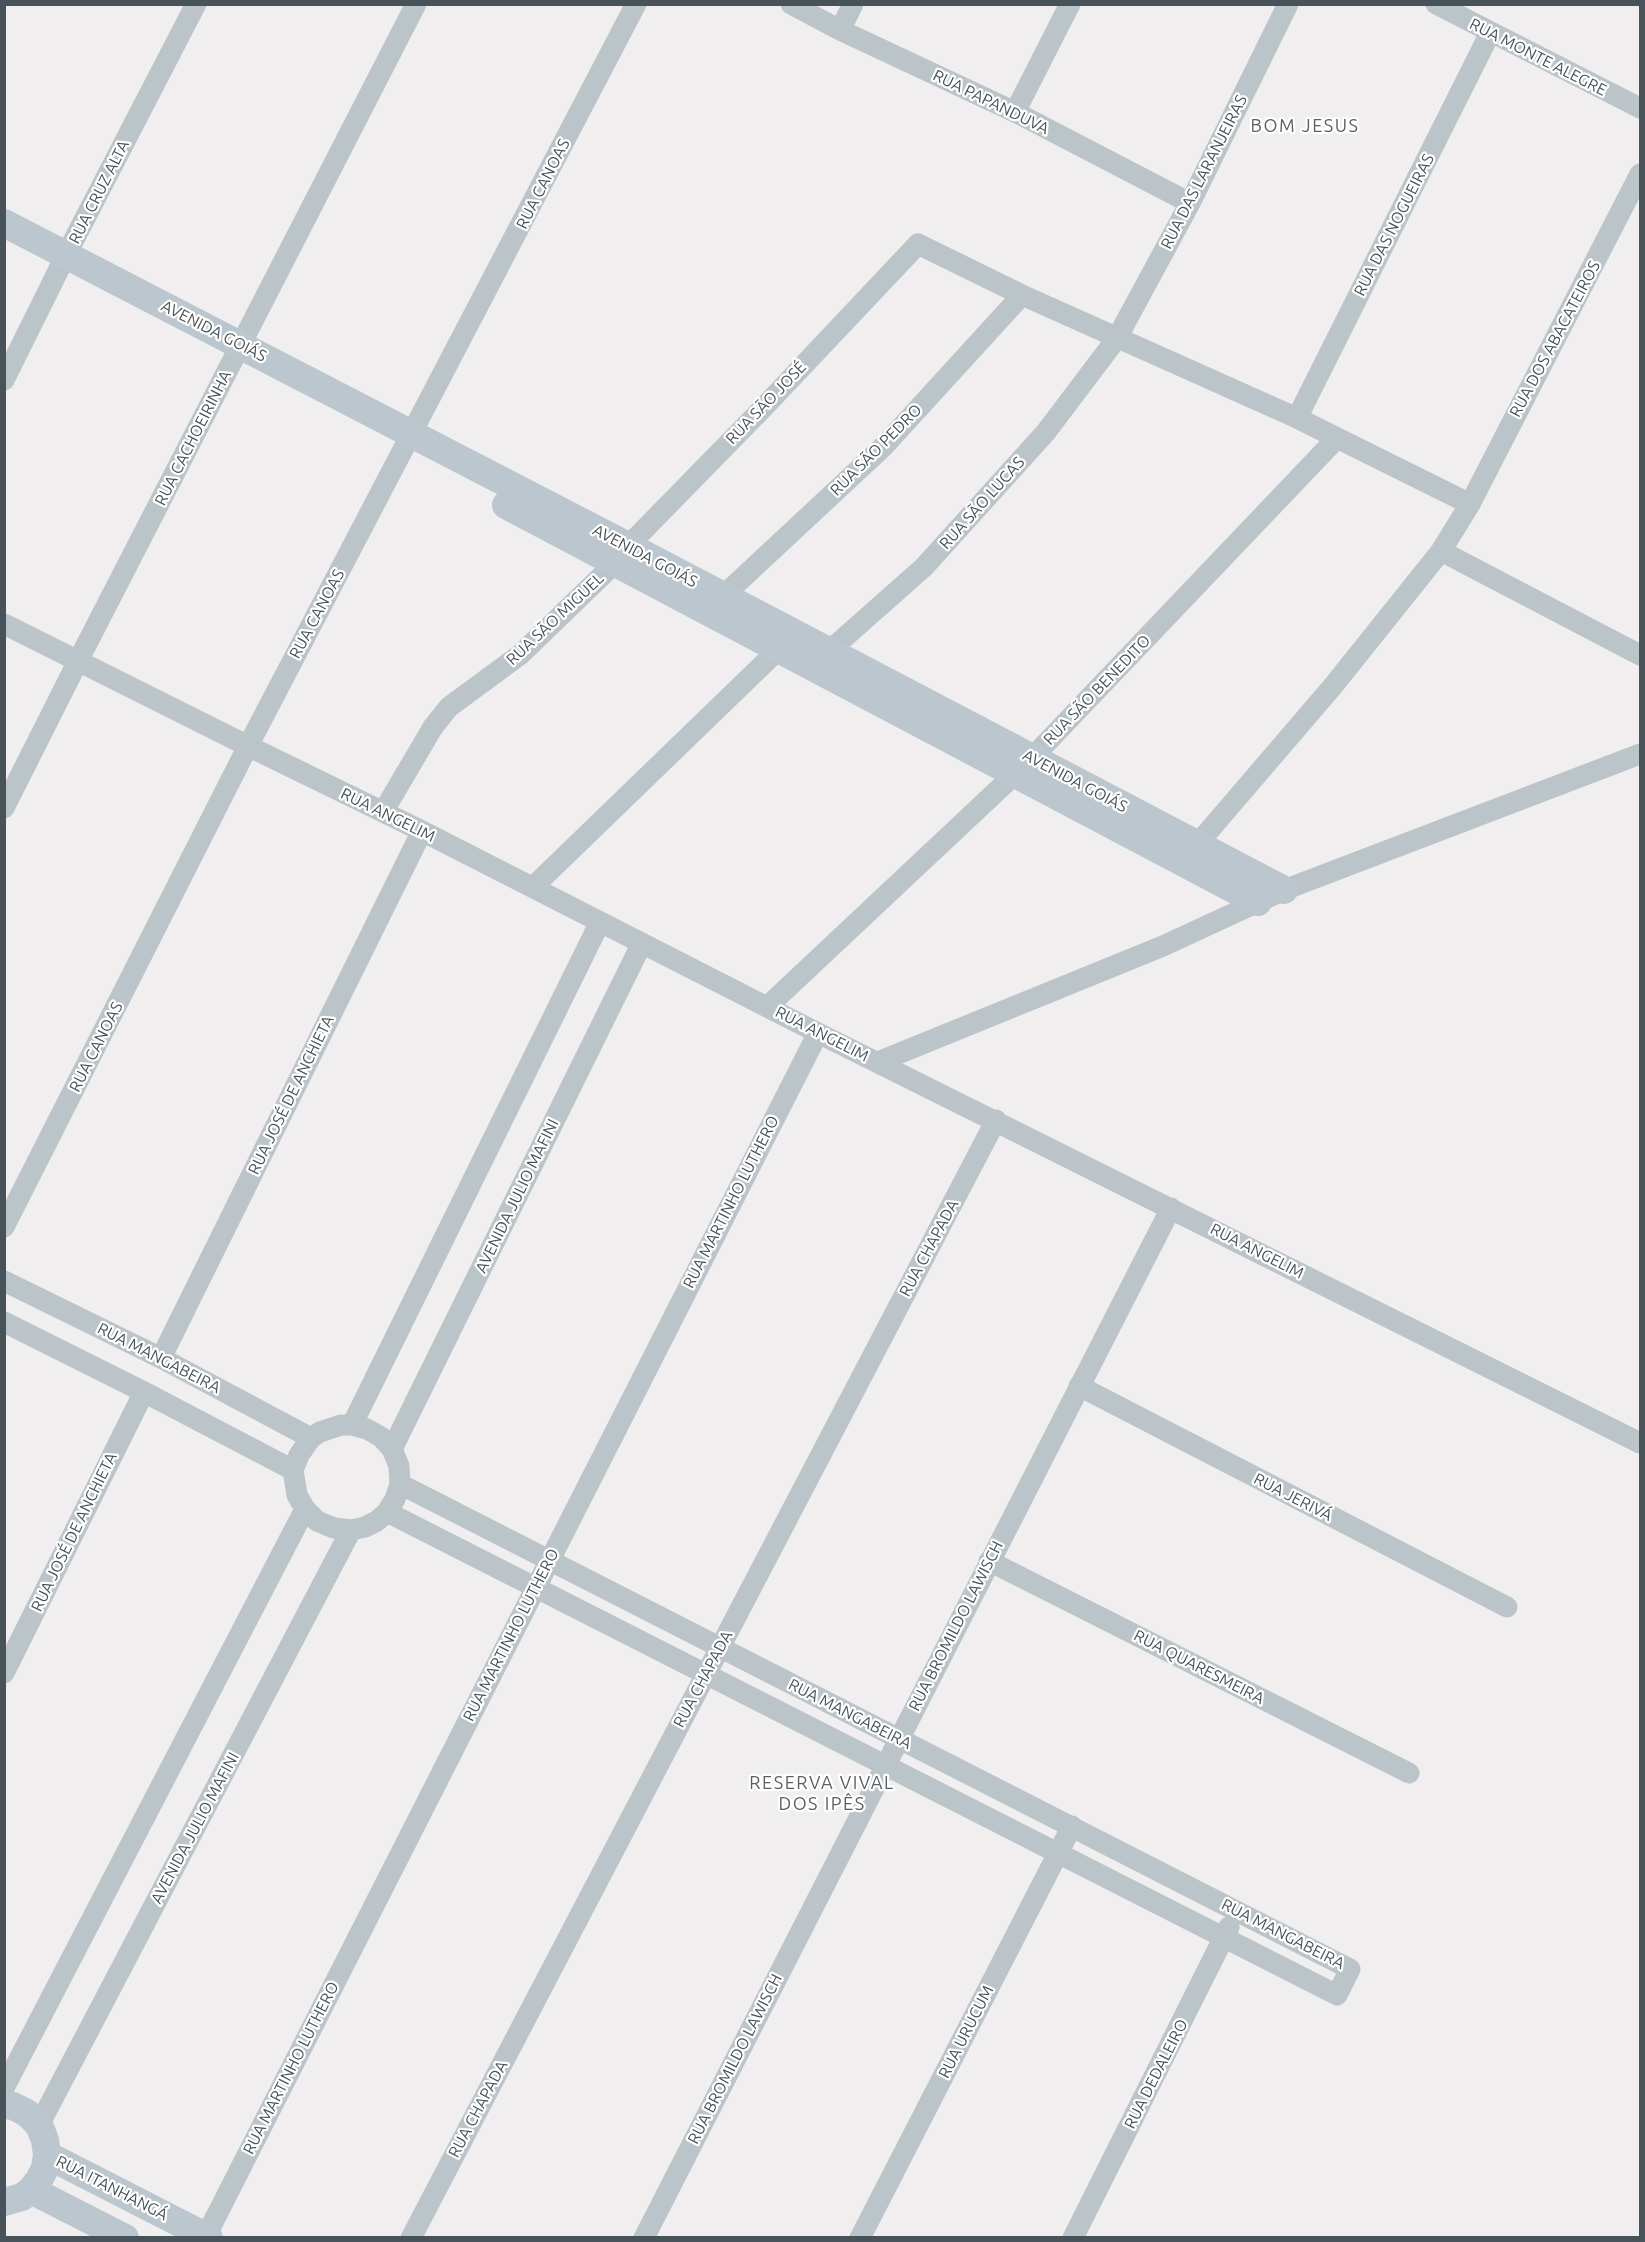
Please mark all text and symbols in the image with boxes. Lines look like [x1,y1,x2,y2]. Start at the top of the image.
street label: RUA MONTE ALEGRE [1466,14,1610,100]
street label: RUA PAPANDUVA [930,66,1052,138]
street label: RUA DAS LARANJEIRAS [1157,92,1251,252]
district label: BOM JESUS [1251,115,1359,137]
street label: RUA CANOAS [512,136,574,232]
street label: RUA CRUZ ALTA [65,137,133,247]
street label: RUA DAS NOGUEIRAS [1350,151,1438,299]
street label: RUA DOS ABACATEIROS [1506,258,1604,420]
street label: AVENIDA GOIÁS [158,296,270,366]
street label: RUA SÃO JOSÉ [722,358,810,448]
street label: RUA CACHOEIRINHA [151,367,235,509]
street label: RUA SÃO PEDRO [826,400,926,500]
street label: RUA SÃO LUCAS [935,453,1029,553]
street label: AVENIDA GOIÁS [589,520,701,592]
street label: RUA CANOAS [285,566,349,662]
street label: RUA SÃO MIGUEL [502,569,608,669]
street label: RUA SÃO BENEDITO [1040,631,1154,749]
street label: AVENIDA GOIÁS [1019,745,1131,817]
street label: RUA ANGELIM [338,784,438,846]
street label: RUA CANOAS [65,999,127,1095]
street label: RUA ANGELIM [772,1002,872,1066]
street label: RUA JOSÉ DE ANCHIETA [244,1012,338,1178]
street label: RUA MARTINHO LUTHERO [679,1112,783,1292]
street label: AVENIDA JULIO MAFINI [471,1116,563,1276]
street label: RUA CHAPADA [895,1196,963,1300]
street label: RUA ANGELIM [1207,1219,1307,1283]
street label: RUA MANGABEIRA [94,1319,224,1397]
street label: RUA JOSÉ DE ANCHIETA [27,1449,121,1615]
street label: RUA JERIVÁ [1251,1469,1335,1525]
street label: RUA BROMILDO LAWISCH [905,1538,1007,1714]
street label: RUA MARTINHO LUTHERO [459,1545,563,1725]
street label: RUA QUARESMEIRA [1131,1626,1267,1708]
street label: RUA CHAPADA [669,1627,737,1731]
street label: RUA MANGABEIRA [785,1675,915,1753]
street label: AVENIDA JULIO MAFINI [147,1749,243,1907]
district label: RESERVA VIVAL DOS IPÊS [749,1772,895,1814]
street label: RUA MANGABEIRA [1218,1895,1348,1973]
street label: RUA BROMILDO LAWISCH [684,1971,786,2147]
street label: RUA MARTINHO LUTHERO [239,1978,343,2158]
street label: RUA URUCUM [934,1982,998,2082]
street label: RUA DEDALEIRO [1120,2016,1192,2132]
street label: RUA CHAPADA [444,2057,512,2161]
street label: RUA ITANHANGÁ [53,2152,171,2224]

